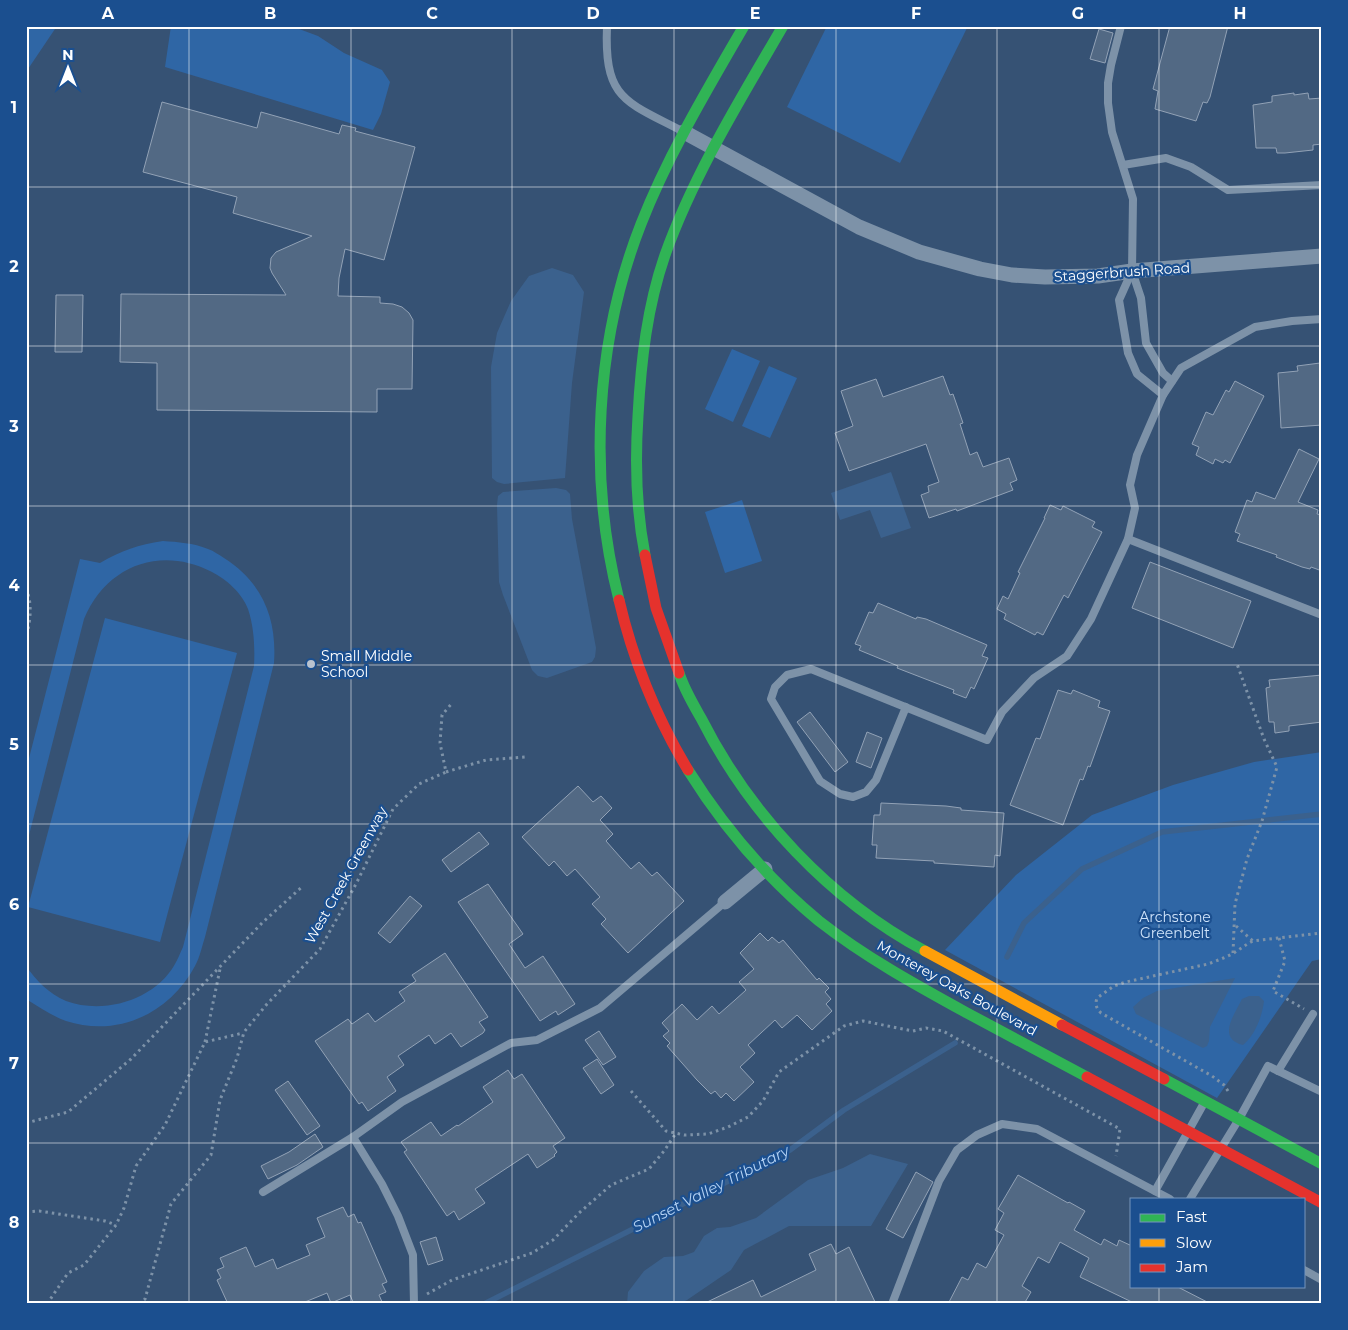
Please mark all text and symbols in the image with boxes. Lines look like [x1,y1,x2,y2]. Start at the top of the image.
text: A [101,4,115,23]
text: B [264,4,276,23]
text: C [426,4,438,23]
text: D [586,4,600,23]
text: E [750,4,760,23]
text: F [911,4,921,23]
text: G [1072,4,1084,23]
text: H [1234,4,1246,23]
north arrow [42,42,92,92]
text: N [62,46,74,64]
text: 1 [11,98,17,117]
text: 2 [9,257,19,276]
street label: Staggerbrush Road [1053,258,1191,286]
text: 3 [8,417,19,436]
text: 4 [8,576,20,595]
place label: Small Middle School [321,647,412,681]
marker: Small Middle School [305,658,317,670]
text: 5 [9,735,19,754]
street label: West Creek Greenway [301,803,391,947]
text: 6 [9,895,19,914]
park label: Archstone Greenbelt [1139,908,1211,942]
street label: Monterey Oaks Boulevard [874,936,1040,1040]
text: 7 [9,1054,19,1073]
water label: Sunset Valley Tributary [629,1140,793,1236]
legend [1130,1198,1306,1288]
text: Fast [1176,1207,1207,1226]
text: 8 [9,1213,19,1232]
text: Slow [1176,1233,1212,1252]
text: Jam [1175,1257,1208,1276]

